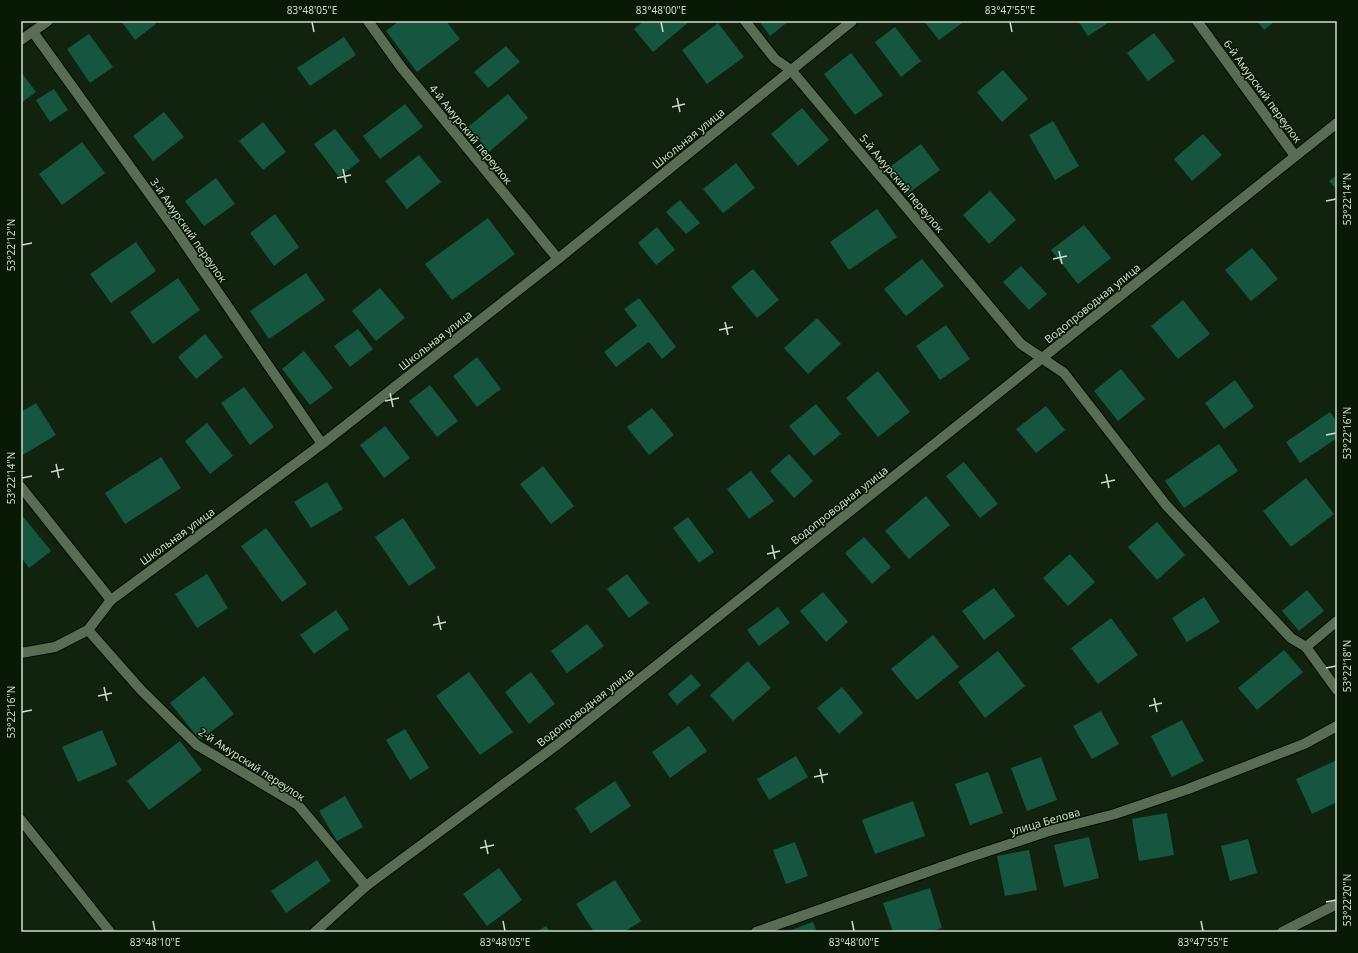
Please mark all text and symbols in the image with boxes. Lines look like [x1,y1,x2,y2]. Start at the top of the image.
text: 83°48'05"E [287,3,337,17]
text: 83°48'00"E [636,3,686,17]
text: 83°47'55"E [985,3,1035,17]
street label: 6-й Амурский переулок [1220,36,1306,146]
street label: 4-й Амурский переулок [426,81,516,187]
street label: Школьная улица [649,104,727,172]
street label: 5-й Амурский переулок [856,131,948,235]
text: 53°22'14"N [1340,173,1354,225]
street label: 3-й Амурский переулок [147,175,231,285]
text: 53°22'12"N [4,219,18,271]
street label: Водопроводная улица [1041,260,1143,346]
street label: Школьная улица [395,307,475,373]
text: 53°22'16"N [1340,407,1354,459]
text: 53°22'14"N [4,452,18,504]
street label: Водопроводная улица [787,462,891,548]
street label: Школьная улица [136,504,218,568]
text: 53°22'18"N [1340,640,1354,692]
street label: Водопроводная улица [533,664,637,750]
text: 53°22'16"N [4,686,18,738]
street label: 2-й Амурский переулок [196,724,308,804]
street label: улица Белова [1008,804,1082,838]
text: 53°22'20"N [1340,874,1354,926]
text: 83°48'10"E [130,935,180,949]
text: 83°48'05"E [480,935,530,949]
text: 83°48'00"E [829,935,879,949]
text: 83°47'55"E [1178,935,1228,949]

